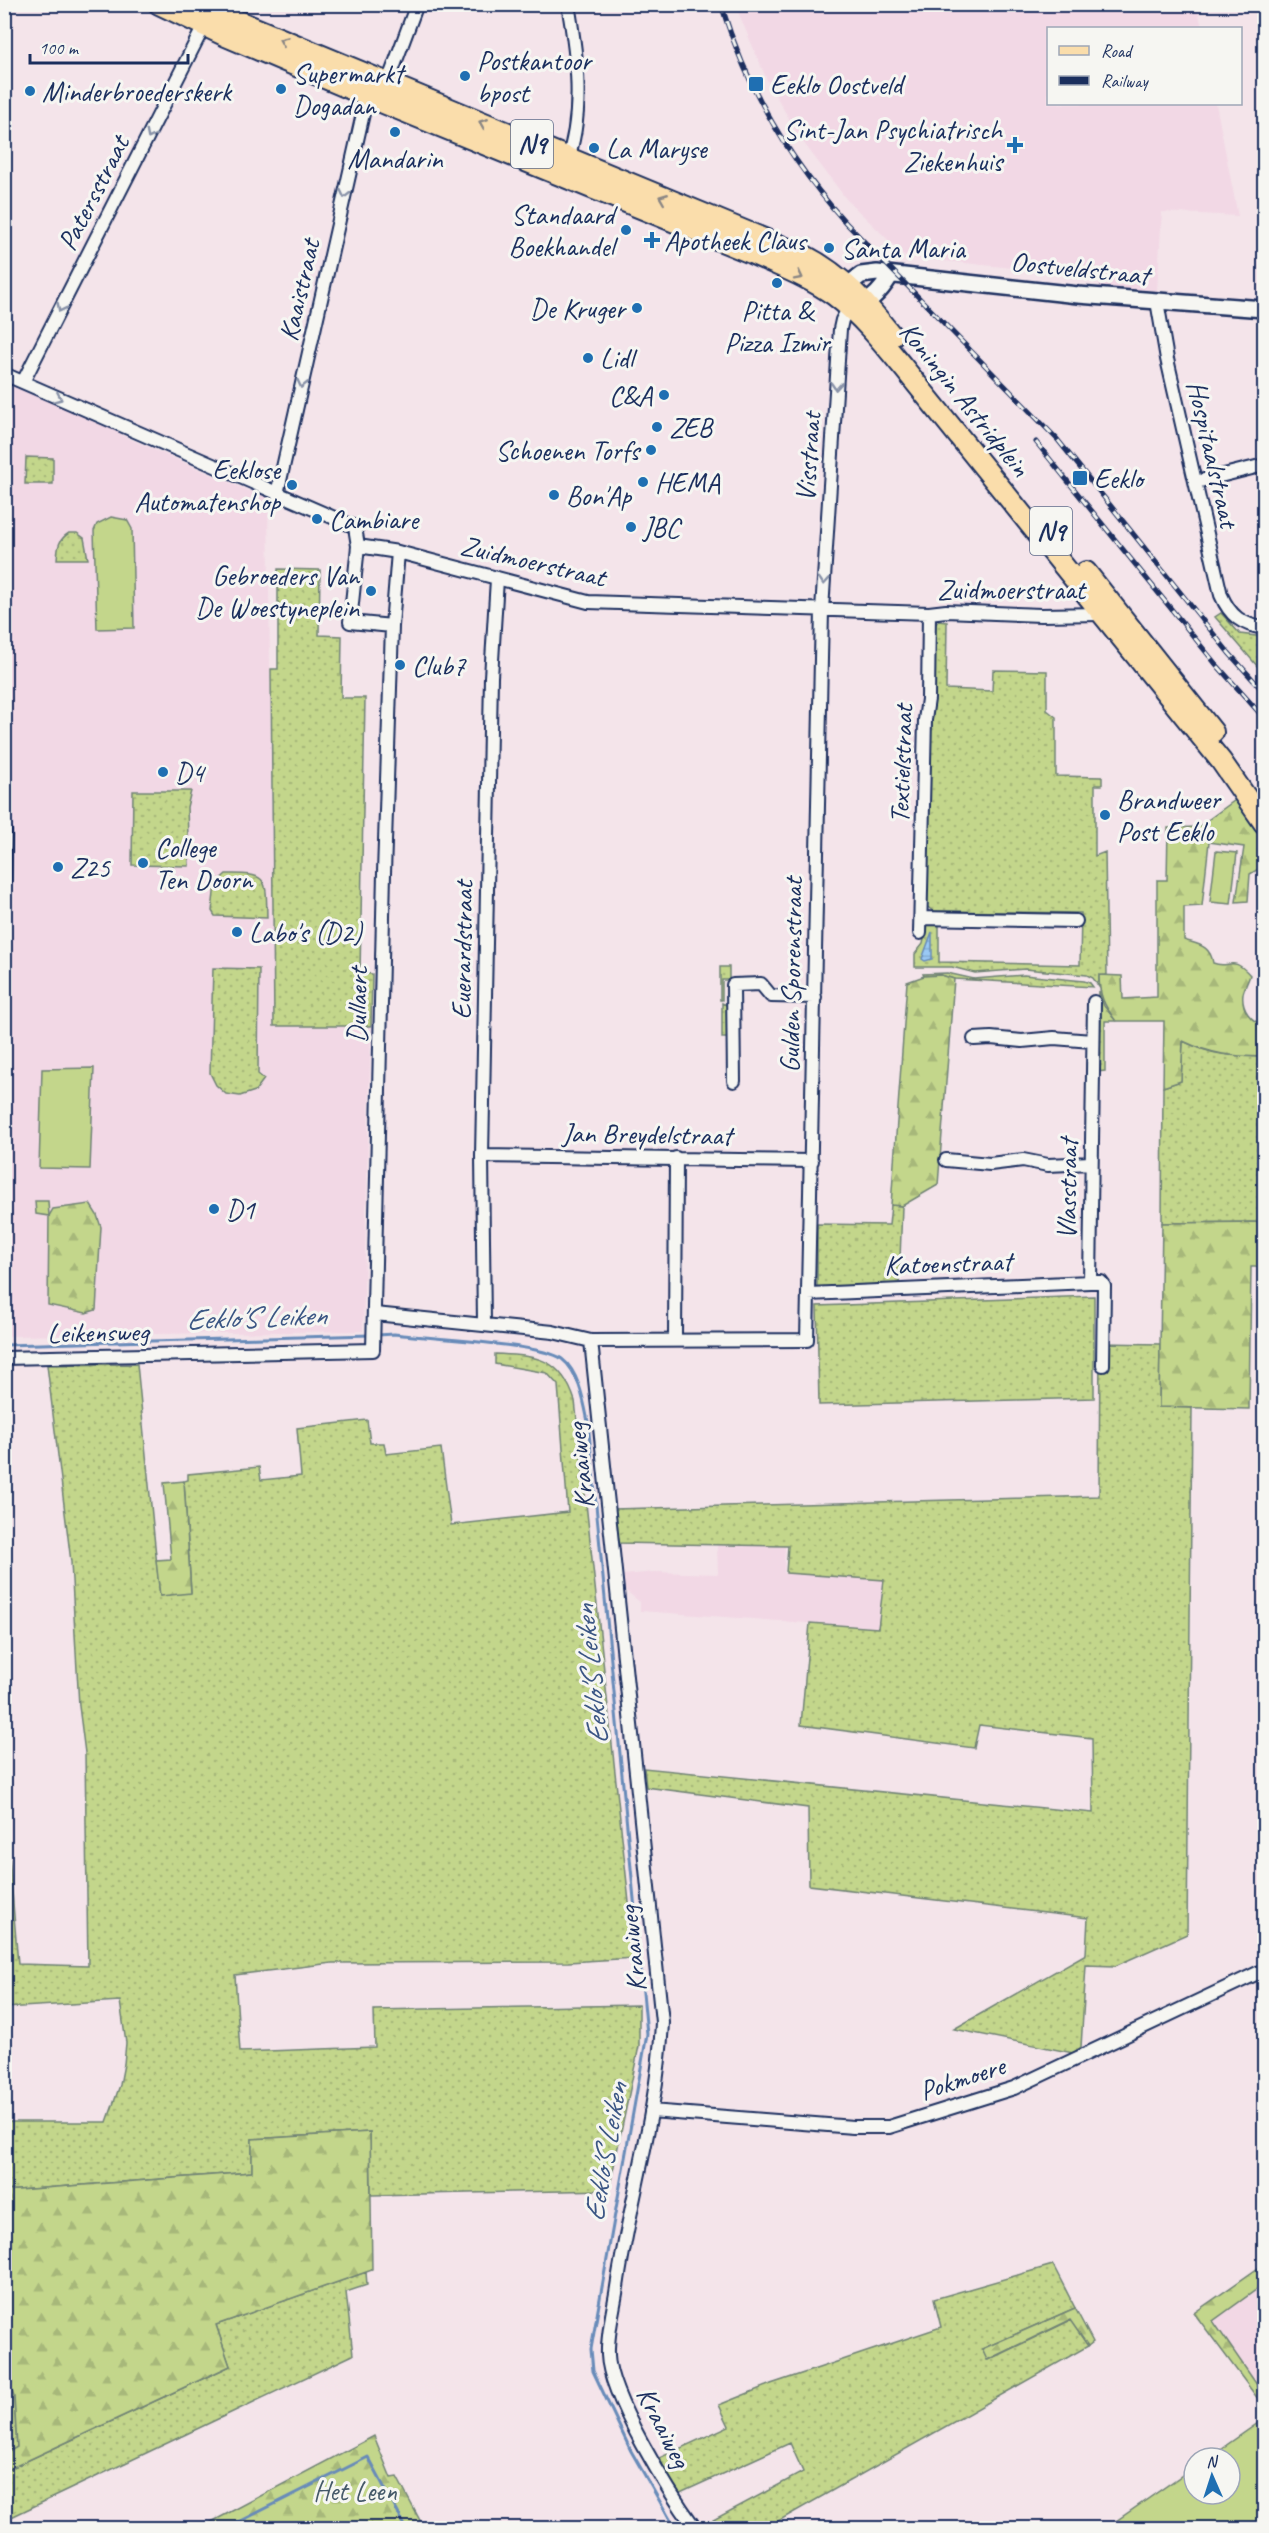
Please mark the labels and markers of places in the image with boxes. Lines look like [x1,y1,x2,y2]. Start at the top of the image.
place label: Postkantoor bpost [477,43,593,110]
place label: Supermarkt Dogadan [293,56,407,123]
place label: Eeklo Oostveld [770,67,906,102]
marker: Postkantoor bpost [458,69,472,83]
place label: Minderbroederskerk [42,74,233,109]
marker: Eeklo Oostveld [747,75,765,93]
marker: Supermarkt Dogadan [274,82,288,96]
marker: Minderbroederskerk [23,84,37,98]
place label: Sint-Jan Psychiatrisch Ziekenhuis [783,112,1004,179]
marker: Mandarin [388,125,402,139]
place label: La Maryse [606,131,709,166]
marker: Sint-Jan Psychiatrisch Ziekenhuis [1006,136,1024,154]
place label: Mandarin [347,141,444,176]
marker: La Maryse [587,141,601,155]
place label: Standaard Boekhandel [509,197,619,264]
marker: Standaard Boekhandel [619,223,633,237]
place label: Apotheek Claus [664,223,808,258]
place label: Santa Maria [841,231,966,266]
marker: Apotheek Claus [645,233,659,247]
marker: Santa Maria [822,241,836,255]
marker: Pitta & Pizza Izmir [770,276,784,290]
place label: De Kruger [530,291,627,326]
place label: Pitta & Pizza Izmir [724,293,832,360]
marker: De Kruger [630,301,644,315]
place label: Lidl [600,341,638,376]
marker: Lidl [581,351,595,365]
place label: C&A [609,378,654,413]
marker: C&A [657,388,671,402]
place label: ZEB [669,410,715,445]
marker: ZEB [650,420,664,434]
place label: Schoenen Torfs [495,433,641,468]
marker: Schoenen Torfs [644,443,658,457]
place label: Eeklose Automatenshop [134,452,282,519]
place label: Eeklo [1094,461,1146,496]
place label: HEMA [655,465,721,500]
marker: Eeklo [1071,469,1089,487]
marker: HEMA [636,475,650,489]
marker: Eeklose Automatenshop [285,478,299,492]
place label: Bon'Ap [566,478,632,513]
marker: Bon'Ap [547,488,561,502]
place label: Cambiare [329,502,420,537]
place label: JBC [641,510,683,545]
marker: Cambiare [310,512,324,526]
marker: JBC [624,520,638,534]
place label: Gebroeders Van De Woestyneplein [195,558,360,625]
marker: Gebroeders Van De Woestyneplein [364,584,378,598]
place label: Club7 [412,648,467,683]
marker: Club7 [393,658,407,672]
place label: D4 [175,755,206,790]
marker: D4 [156,765,170,779]
place label: Brandweer Post Eeklo [1117,782,1222,849]
marker: Brandweer Post Eeklo [1098,808,1112,822]
place label: College Ten Doorn [155,830,254,897]
place label: Z25 [70,850,111,885]
marker: College Ten Doorn [136,856,150,870]
marker: Z25 [51,860,65,874]
place label: Labo's (D2) [249,915,364,950]
marker: Labo's (D2) [230,925,244,939]
place label: D1 [226,1192,256,1227]
marker: D1 [207,1202,221,1216]

